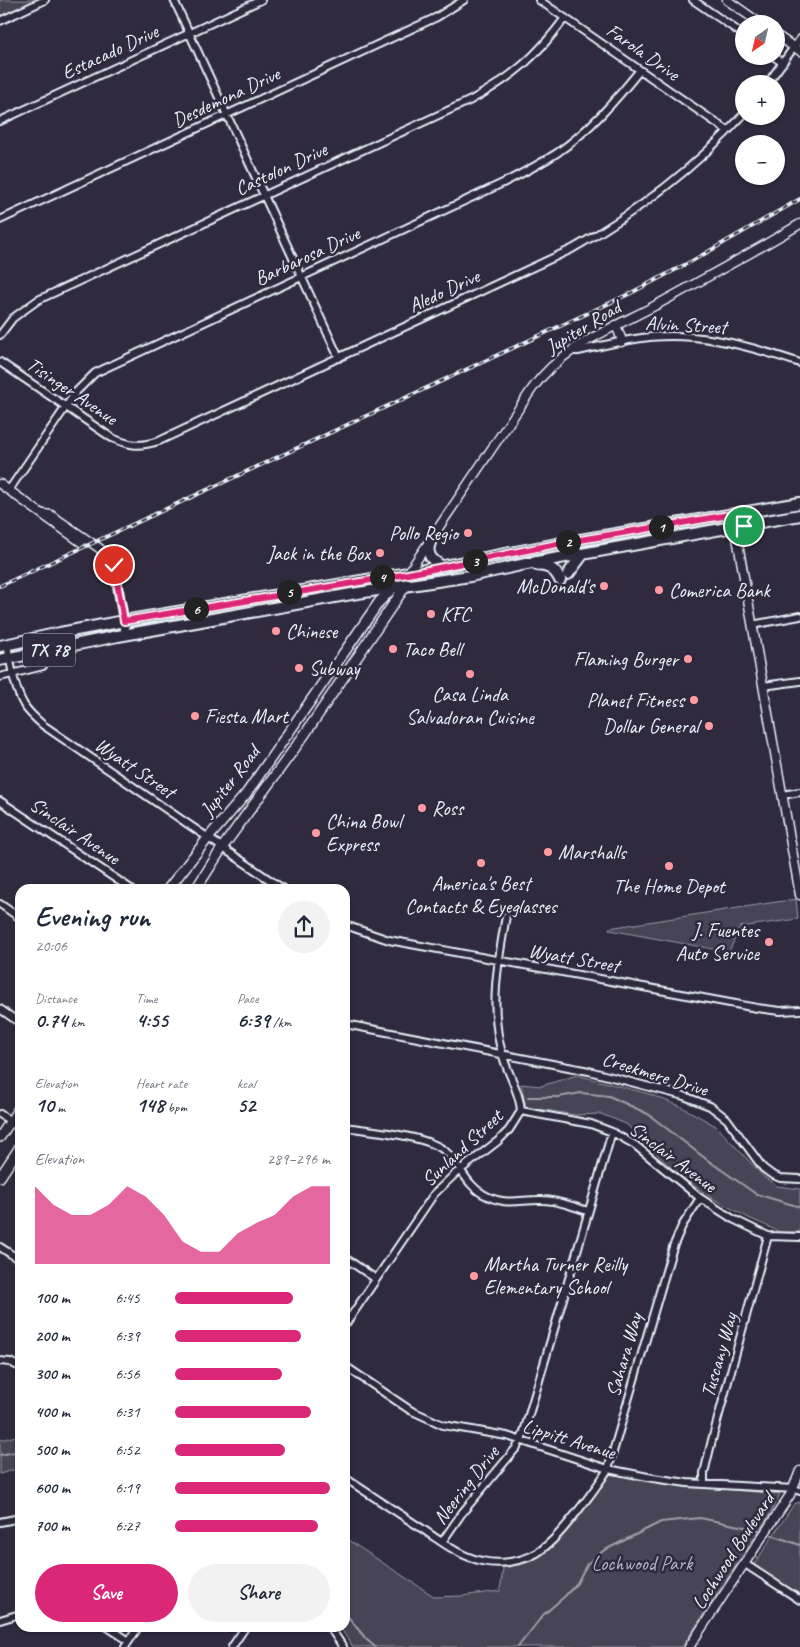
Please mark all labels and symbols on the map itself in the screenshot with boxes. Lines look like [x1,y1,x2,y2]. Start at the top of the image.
north arrow [735,15,785,65]
street label: Estacado Drive [58,18,164,85]
street label: Farola Drive [602,18,686,87]
street label: Desdemona Drive [168,61,285,133]
street label: Castolon Drive [231,136,332,201]
street label: Barbarosa Drive [250,220,365,291]
street label: Aledo Drive [405,263,485,318]
street label: Jupiter Road [540,293,628,360]
street label: Alvin Street [645,310,731,340]
street label: Tisinger Avenue [22,352,123,431]
pin [723,505,765,547]
pin: 1 [648,514,674,540]
place label: Pollo Regio [389,521,460,546]
marker: Pollo Regio [462,527,474,539]
pin: 2 [556,530,580,554]
place label: Jack in the Box [266,541,372,566]
pin [93,544,135,586]
marker: Jack in the Box [374,547,386,559]
pin: 3 [462,548,488,574]
pin: 4 [370,564,394,590]
place label: McDonald's [516,574,596,599]
place label: Comerica Bank [669,578,772,603]
pin: 5 [276,580,302,604]
marker: McDonald's [598,580,610,592]
marker: Comerica Bank [653,584,665,596]
pin: 6 [184,596,208,622]
place label: KFC [441,602,472,627]
marker: KFC [425,608,437,620]
place label: Chinese [286,619,339,644]
marker: Chinese [270,625,282,637]
road number: TX 78 [23,634,75,666]
place label: Taco Bell [403,637,465,662]
marker: Taco Bell [387,643,399,655]
place label: Flaming Burger [574,647,680,672]
marker: Flaming Burger [682,653,694,665]
place label: Subway [309,656,362,681]
marker: Subway [293,662,305,674]
marker: Casa Linda Salvadoran Cuisine [464,668,476,680]
place label: Casa Linda Salvadoran Cuisine [406,682,535,730]
place label: Planet Fitness [587,688,686,713]
marker: Planet Fitness [688,694,700,706]
place label: Fiesta Mart [205,704,290,729]
marker: Fiesta Mart [189,710,201,722]
place label: Dollar General [603,714,703,739]
marker: Dollar General [703,720,715,732]
street label: Wyatt Street [90,732,183,806]
street label: Jupiter Road [194,738,267,822]
street label: Sinclair Avenue [25,792,126,871]
place label: Ross [432,796,465,821]
marker: Ross [416,802,428,814]
place label: China Bowl Express [326,809,405,857]
marker: China Bowl Express [310,827,322,839]
place label: Marshalls [558,840,628,865]
marker: Marshalls [542,846,554,858]
marker: America's Best Contacts & Eyeglasses [475,857,487,869]
marker: The Home Depot [663,860,675,872]
place label: America's Best Contacts & Eyeglasses [405,871,559,919]
place label: The Home Depot [613,874,727,899]
place label: J. Fuentes Auto Service [676,918,761,966]
marker: J. Fuentes Auto Service [763,936,775,948]
street label: Wyatt Street [527,938,625,979]
street label: Creekmere Drive [599,1046,712,1102]
street label: Sunland Street [416,1102,510,1192]
street label: Sinclair Avenue [624,1116,723,1199]
place label: Martha Turner Reilly Elementary School [484,1252,629,1300]
marker: Martha Turner Reilly Elementary School [468,1270,480,1282]
street label: Sahara Way [600,1308,648,1400]
street label: Tuscany Way [695,1309,743,1400]
street label: Lippitt Avenue [520,1413,620,1465]
street label: Neering Drive [428,1439,505,1529]
street label: Lochwood Boulevard [686,1485,782,1614]
park label: Lochwood Park [592,1551,694,1576]

